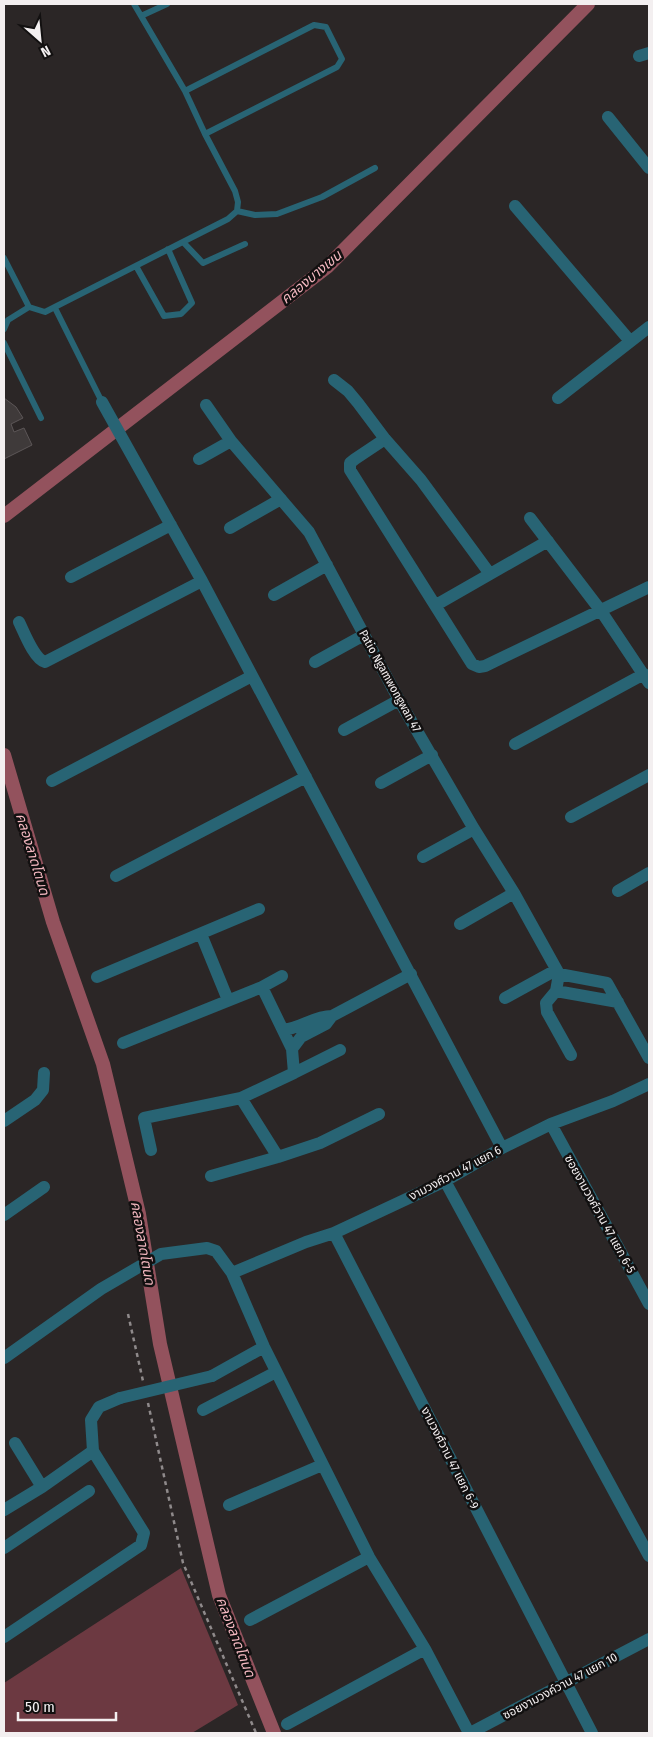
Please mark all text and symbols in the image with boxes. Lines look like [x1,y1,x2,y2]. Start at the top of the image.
north arrow [15,15,65,65]
text: N [38,42,53,61]
water label: คลองบางเขน [278,246,346,308]
street label: Patio Ngamwongwan 47 [356,627,424,735]
water label: คลองลาดโตนด [12,811,53,898]
street label: งามวงศ์วาน 47 แยก 6 [407,1143,504,1203]
street label: ซอยงามวงศ์วาน 47 แยก 6-5 [562,1153,639,1276]
water label: คลองลาดโตนด [127,1200,158,1287]
street label: งามวงศ์วาน 47 แยก 6-9 [418,1405,482,1511]
water label: คลองลาดโตนด [212,1595,259,1680]
street label: ซอยงามวงค์วาน 47 แยก 10 [500,1650,620,1722]
scale bar [18,1690,115,1722]
text: 50 m [25,1698,55,1716]

